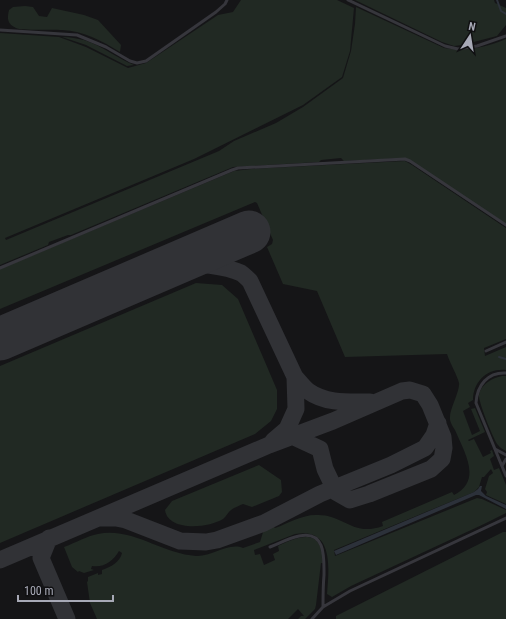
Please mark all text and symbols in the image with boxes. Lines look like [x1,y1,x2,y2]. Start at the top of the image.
north arrow [450,16,490,56]
text: N [467,20,477,34]
scale bar [18,577,113,603]
text: 100 m [24,584,54,598]

